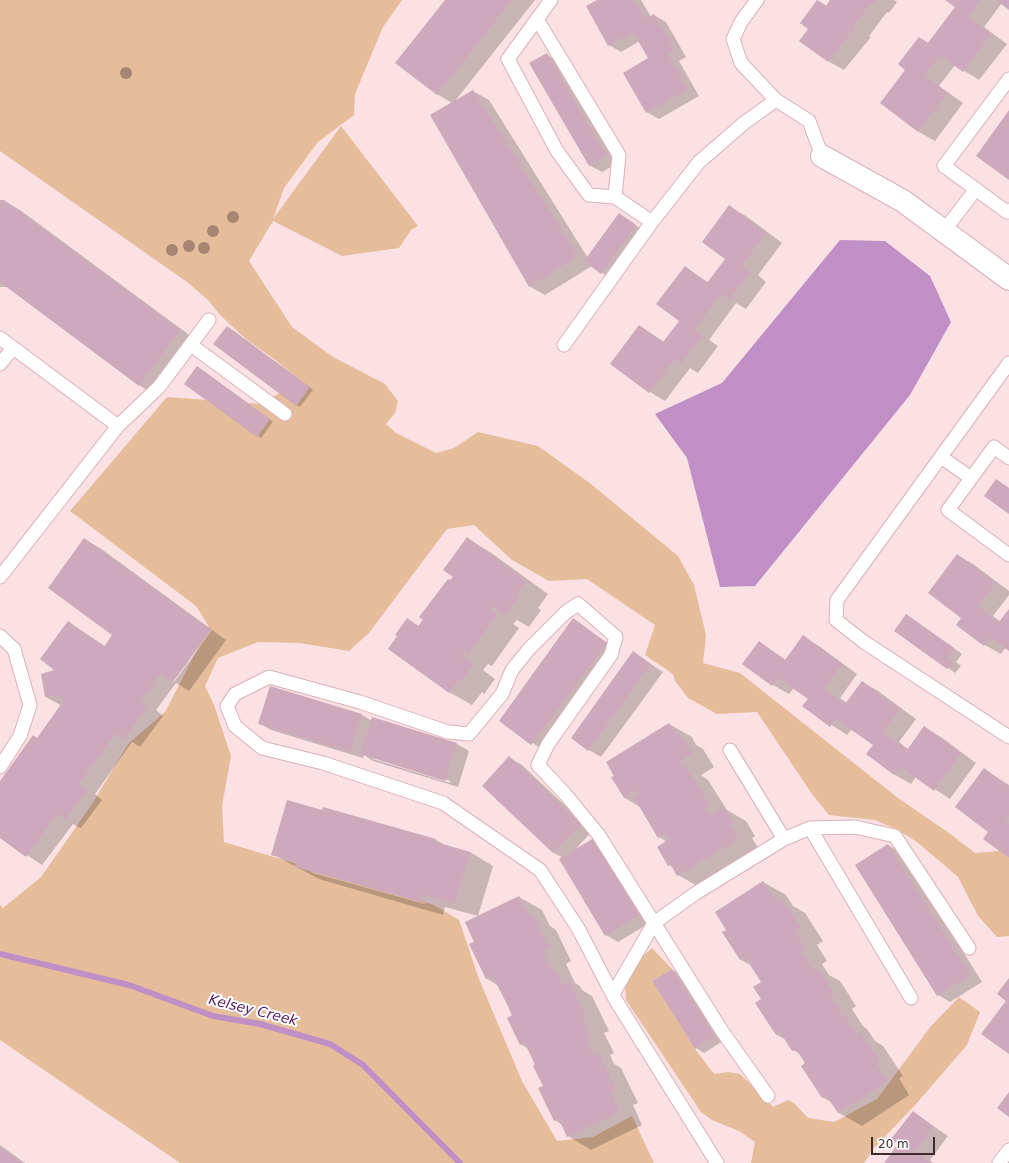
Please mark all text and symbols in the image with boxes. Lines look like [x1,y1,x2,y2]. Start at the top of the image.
water label: Kelsey Creek [207,992,299,1030]
scale bar [873,1129,937,1155]
text: 20 m [878,1137,909,1151]

